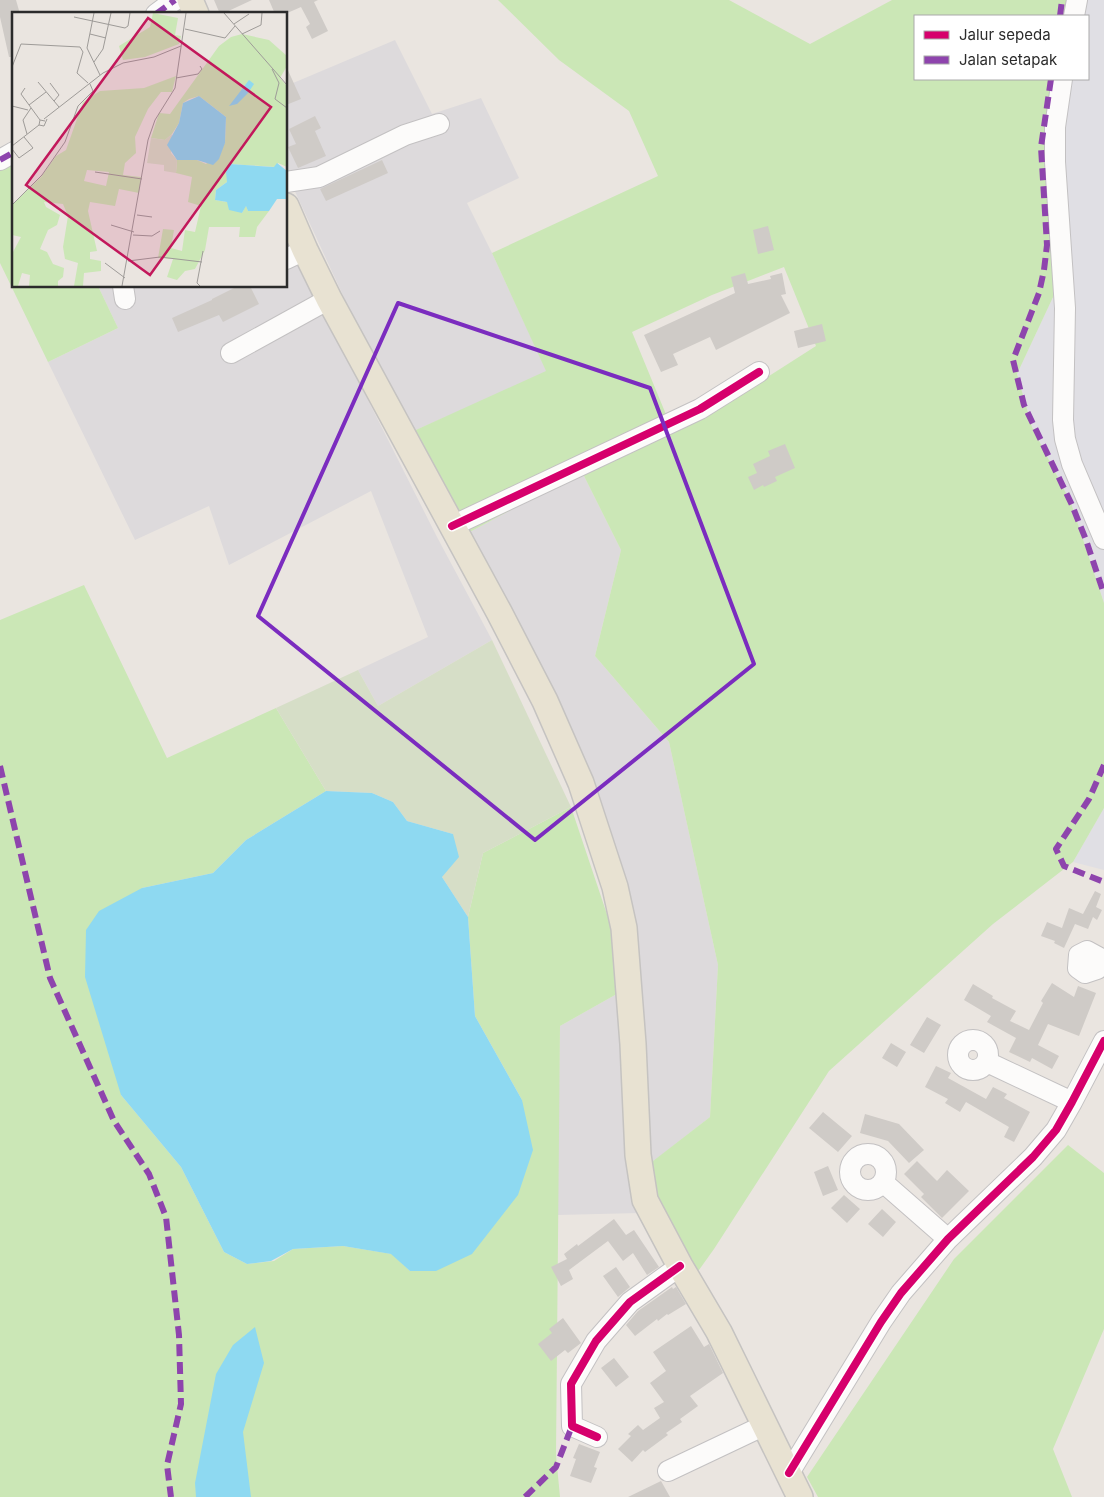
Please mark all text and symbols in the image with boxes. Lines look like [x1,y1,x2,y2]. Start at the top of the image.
inset map [12,12,288,288]
legend [914,15,1089,80]
text: Jalur sepeda [959,25,1051,44]
text: Jalan setapak [959,50,1058,69]

